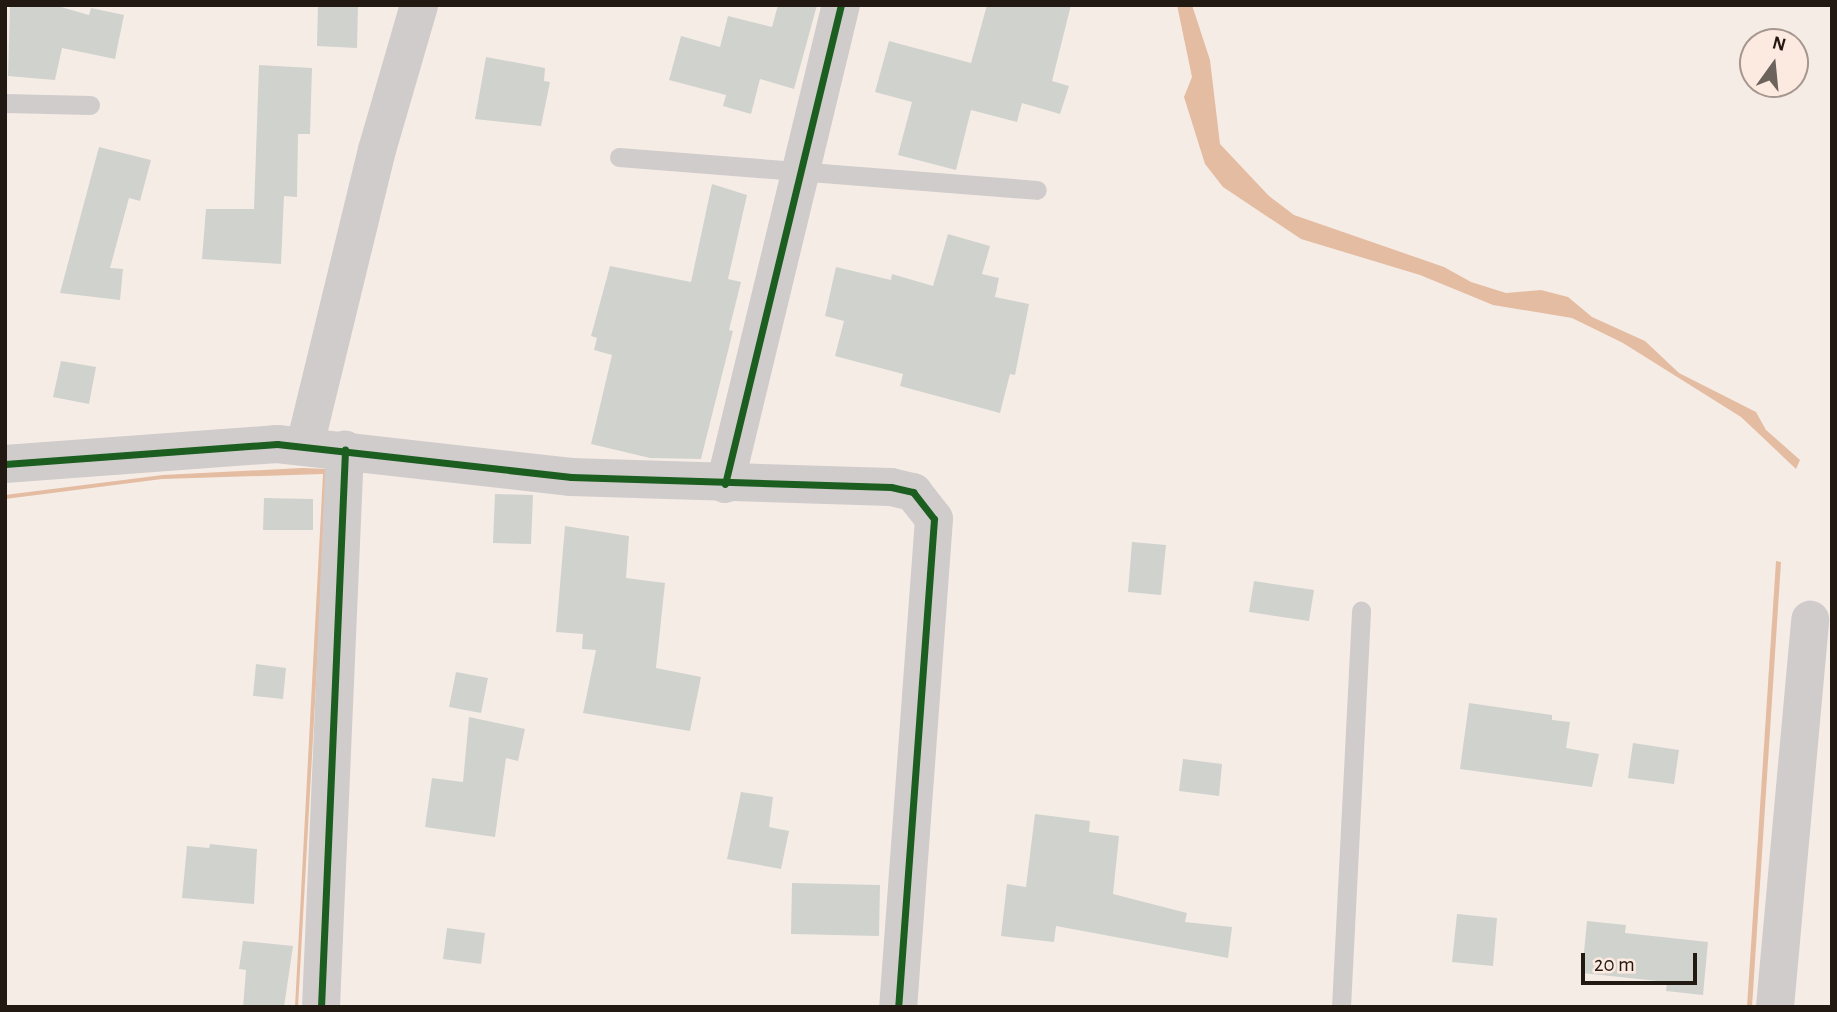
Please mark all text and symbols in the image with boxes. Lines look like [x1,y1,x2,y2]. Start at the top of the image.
north arrow [1739,28,1809,98]
text: N [1770,33,1788,55]
scale bar [1585,939,1700,983]
text: 20 m [1594,954,1635,975]

